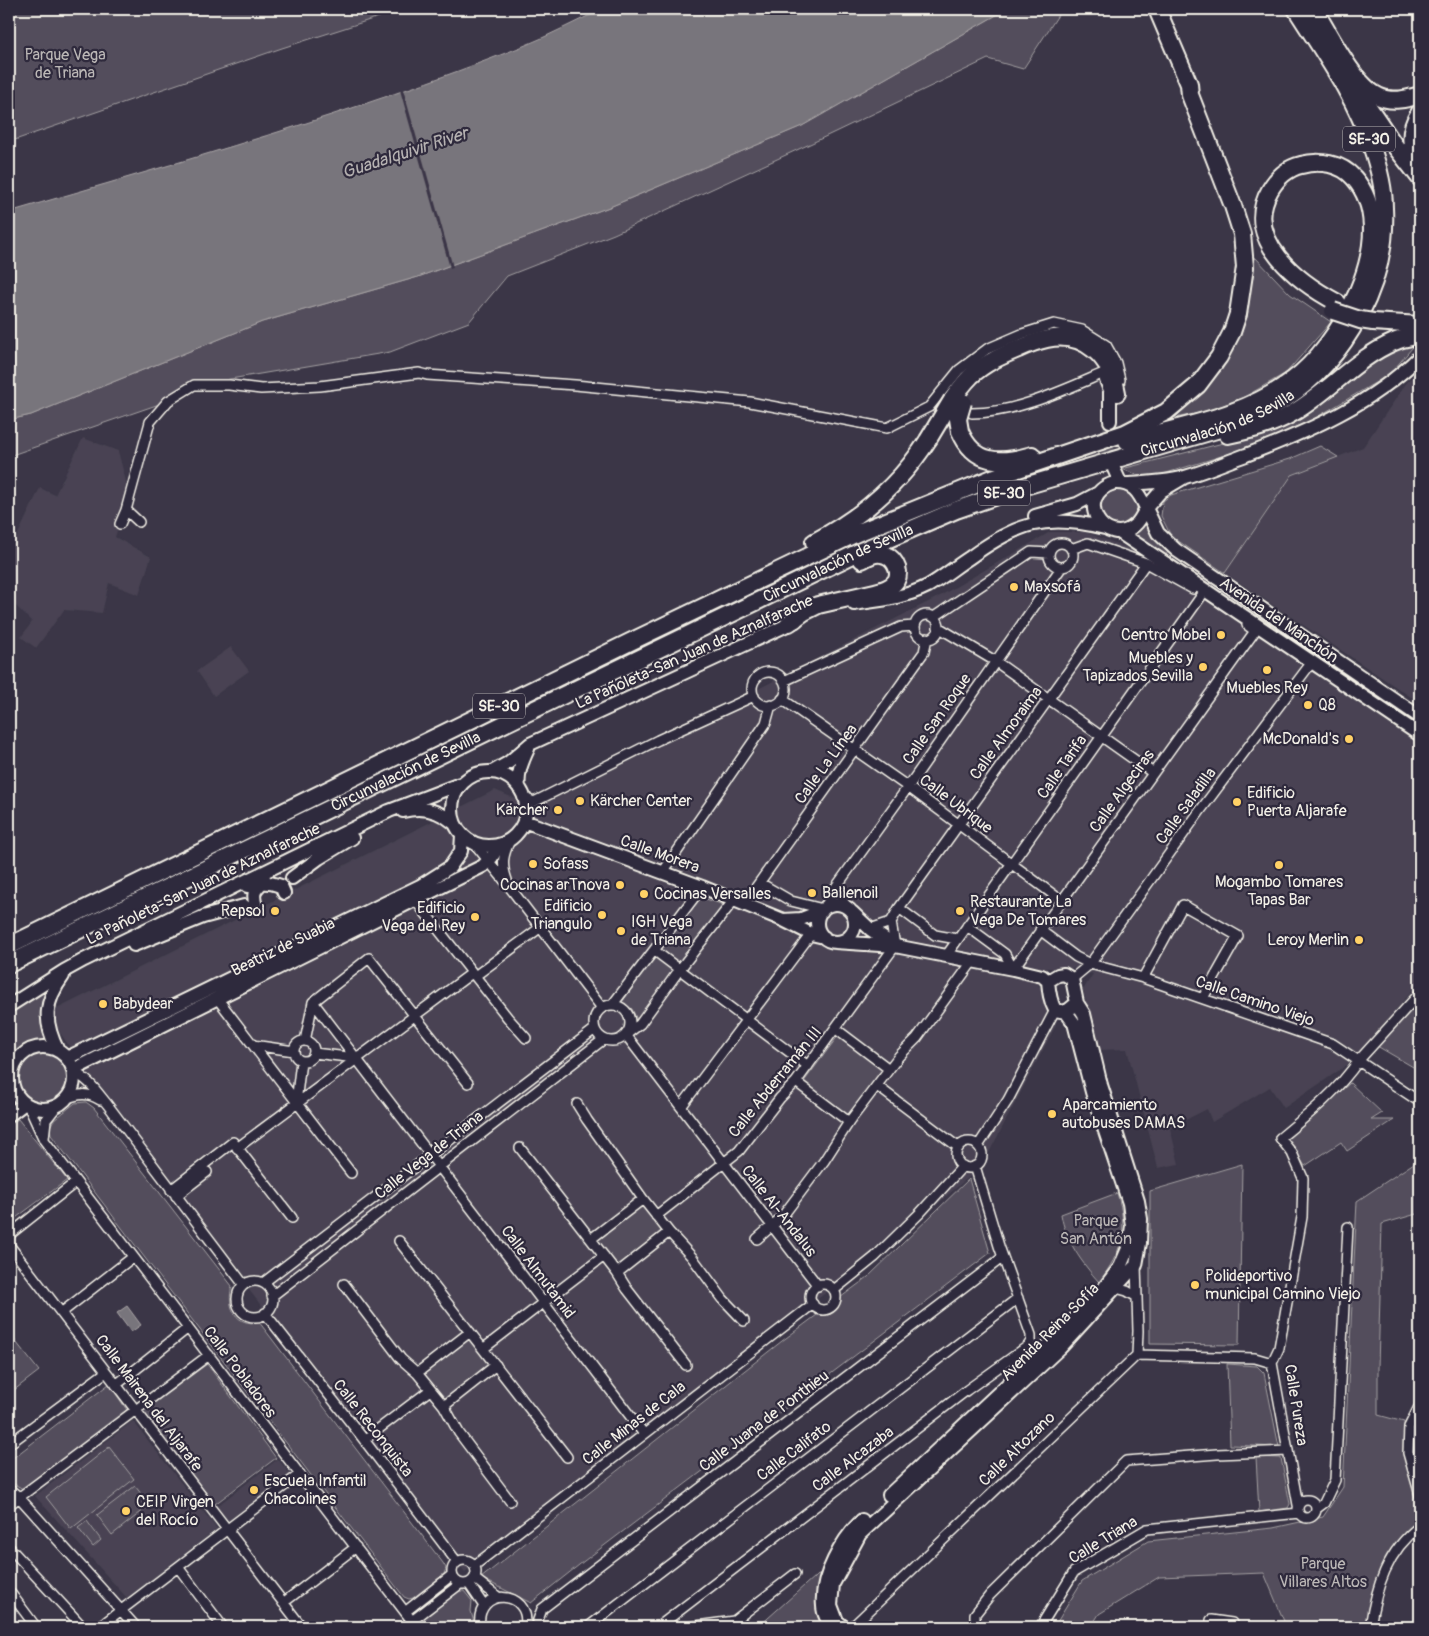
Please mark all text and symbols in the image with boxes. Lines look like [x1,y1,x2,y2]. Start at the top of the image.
park label: Parque Vega de Triana [24,45,106,83]
water label: Guadalquivir River [339,121,473,184]
road number: SE-30 [1343,126,1395,152]
street label: Circunvalación de Sevilla [1138,385,1299,462]
road number: SE-30 [978,480,1030,506]
street label: Circunvalación de Sevilla [760,520,916,607]
street label: Avenida del Manchón [1216,573,1342,667]
place label: Maxsofá [1024,577,1081,597]
marker: Maxsofá [1008,581,1020,593]
street label: La Pañoleta-San Juan de Aznalfarache [572,590,816,714]
place label: Centro Mobel [1121,625,1211,645]
marker: Centro Mobel [1215,629,1227,641]
place label: Muebles y Tapizados Sevilla [1082,648,1193,686]
marker: Muebles y Tapizados Sevilla [1197,661,1209,673]
marker: Muebles Rey [1261,664,1273,676]
street label: Calle San Roque [898,670,976,768]
place label: Muebles Rey [1226,678,1308,698]
street label: Calle Almoraima [965,682,1047,784]
road number: SE-30 [473,694,525,718]
place label: Q8 [1318,695,1336,715]
marker: Q8 [1302,699,1314,711]
street label: Calle La Línea [790,720,862,808]
street label: Circunvalación de Sevilla [328,727,484,816]
place label: McDonald's [1262,729,1339,749]
street label: Calle Tarifa [1033,731,1091,803]
marker: McDonald's [1343,733,1355,745]
street label: Calle Algeciras [1085,746,1159,836]
street label: Calle Saladilla [1151,764,1221,848]
street label: Calle Ubrique [915,770,997,838]
place label: Edificio Puerta Aljarafe [1247,783,1347,821]
place label: Kärcher Center [590,791,692,811]
marker: Kärcher Center [574,795,586,807]
marker: Edificio Puerta Aljarafe [1231,796,1243,808]
place label: Kärcher [496,800,548,820]
marker: Kärcher [552,804,564,816]
street label: La Pañoleta-San Juan de Aznalfarache [83,818,323,950]
street label: Calle Morera [618,830,702,878]
place label: Sofass [543,854,589,874]
marker: Sofass [527,858,539,870]
marker: Mogambo Tomares Tapas Bar [1273,859,1285,871]
place label: Mogambo Tomares Tapas Bar [1215,872,1343,910]
place label: Cocinas arTnova [500,875,610,895]
marker: Cocinas arTnova [614,879,626,891]
place label: Ballenoil [822,883,878,903]
place label: Cocinas Versalles [654,884,771,904]
marker: Ballenoil [806,887,818,899]
marker: Cocinas Versalles [638,888,650,900]
place label: Restaurante La Vega De Tomares [970,892,1086,930]
place label: Edificio Triangulo [531,896,592,934]
place label: Edificio Vega del Rey [381,898,465,936]
place label: Repsol [221,901,265,921]
marker: Repsol [269,905,281,917]
marker: Restaurante La Vega De Tomares [954,905,966,917]
marker: Edificio Triangulo [596,909,608,921]
marker: Edificio Vega del Rey [469,911,481,923]
place label: IGH Vega de Triana [631,912,692,950]
street label: Beatriz de Suabia [228,913,338,981]
marker: IGH Vega de Triana [615,925,627,937]
place label: Leroy Merlin [1267,930,1349,950]
marker: Leroy Merlin [1353,934,1365,946]
street label: Calle Camino Viejo [1193,971,1318,1031]
place label: Babydear [113,994,174,1014]
marker: Babydear [97,998,109,1010]
street label: Calle Abderramán III [724,1022,826,1142]
place label: Aparcamiento autobuses DAMAS [1062,1095,1185,1133]
street label: Calle Vega de Triana [371,1106,487,1204]
marker: Aparcamiento autobuses DAMAS [1046,1108,1058,1120]
street label: Calle Al-Andalus [737,1161,821,1261]
park label: Parque San Antón [1060,1211,1132,1249]
street label: Calle Almutamid [496,1221,580,1323]
place label: Polideportivo municipal Camino Viejo [1205,1266,1361,1304]
street label: Avenida Reina Sofía [997,1279,1103,1385]
marker: Polideportivo municipal Camino Viejo [1189,1279,1201,1291]
street label: Calle Pobladores [199,1322,281,1422]
street label: Calle Mairena del Aljarafe [91,1331,207,1475]
street label: Calle Pureza [1280,1363,1312,1447]
street label: Calle Juana de Ponthieu [695,1366,833,1476]
street label: Calle Reconquista [329,1375,417,1481]
street label: Calle Minas de Cala [578,1376,690,1470]
street label: Calle Altozano [975,1407,1060,1491]
street label: Calle Califato [753,1416,836,1486]
street label: Calle Alcazaba [808,1422,898,1496]
place label: Escuela Infantil Chacolines [264,1471,367,1509]
marker: Escuela Infantil Chacolines [248,1484,260,1496]
place label: CEIP Virgen del Rocío [136,1492,214,1530]
marker: CEIP Virgen del Rocío [120,1505,132,1517]
street label: Calle Triana [1065,1512,1141,1568]
park label: Parque Villares Altos [1279,1554,1367,1592]

